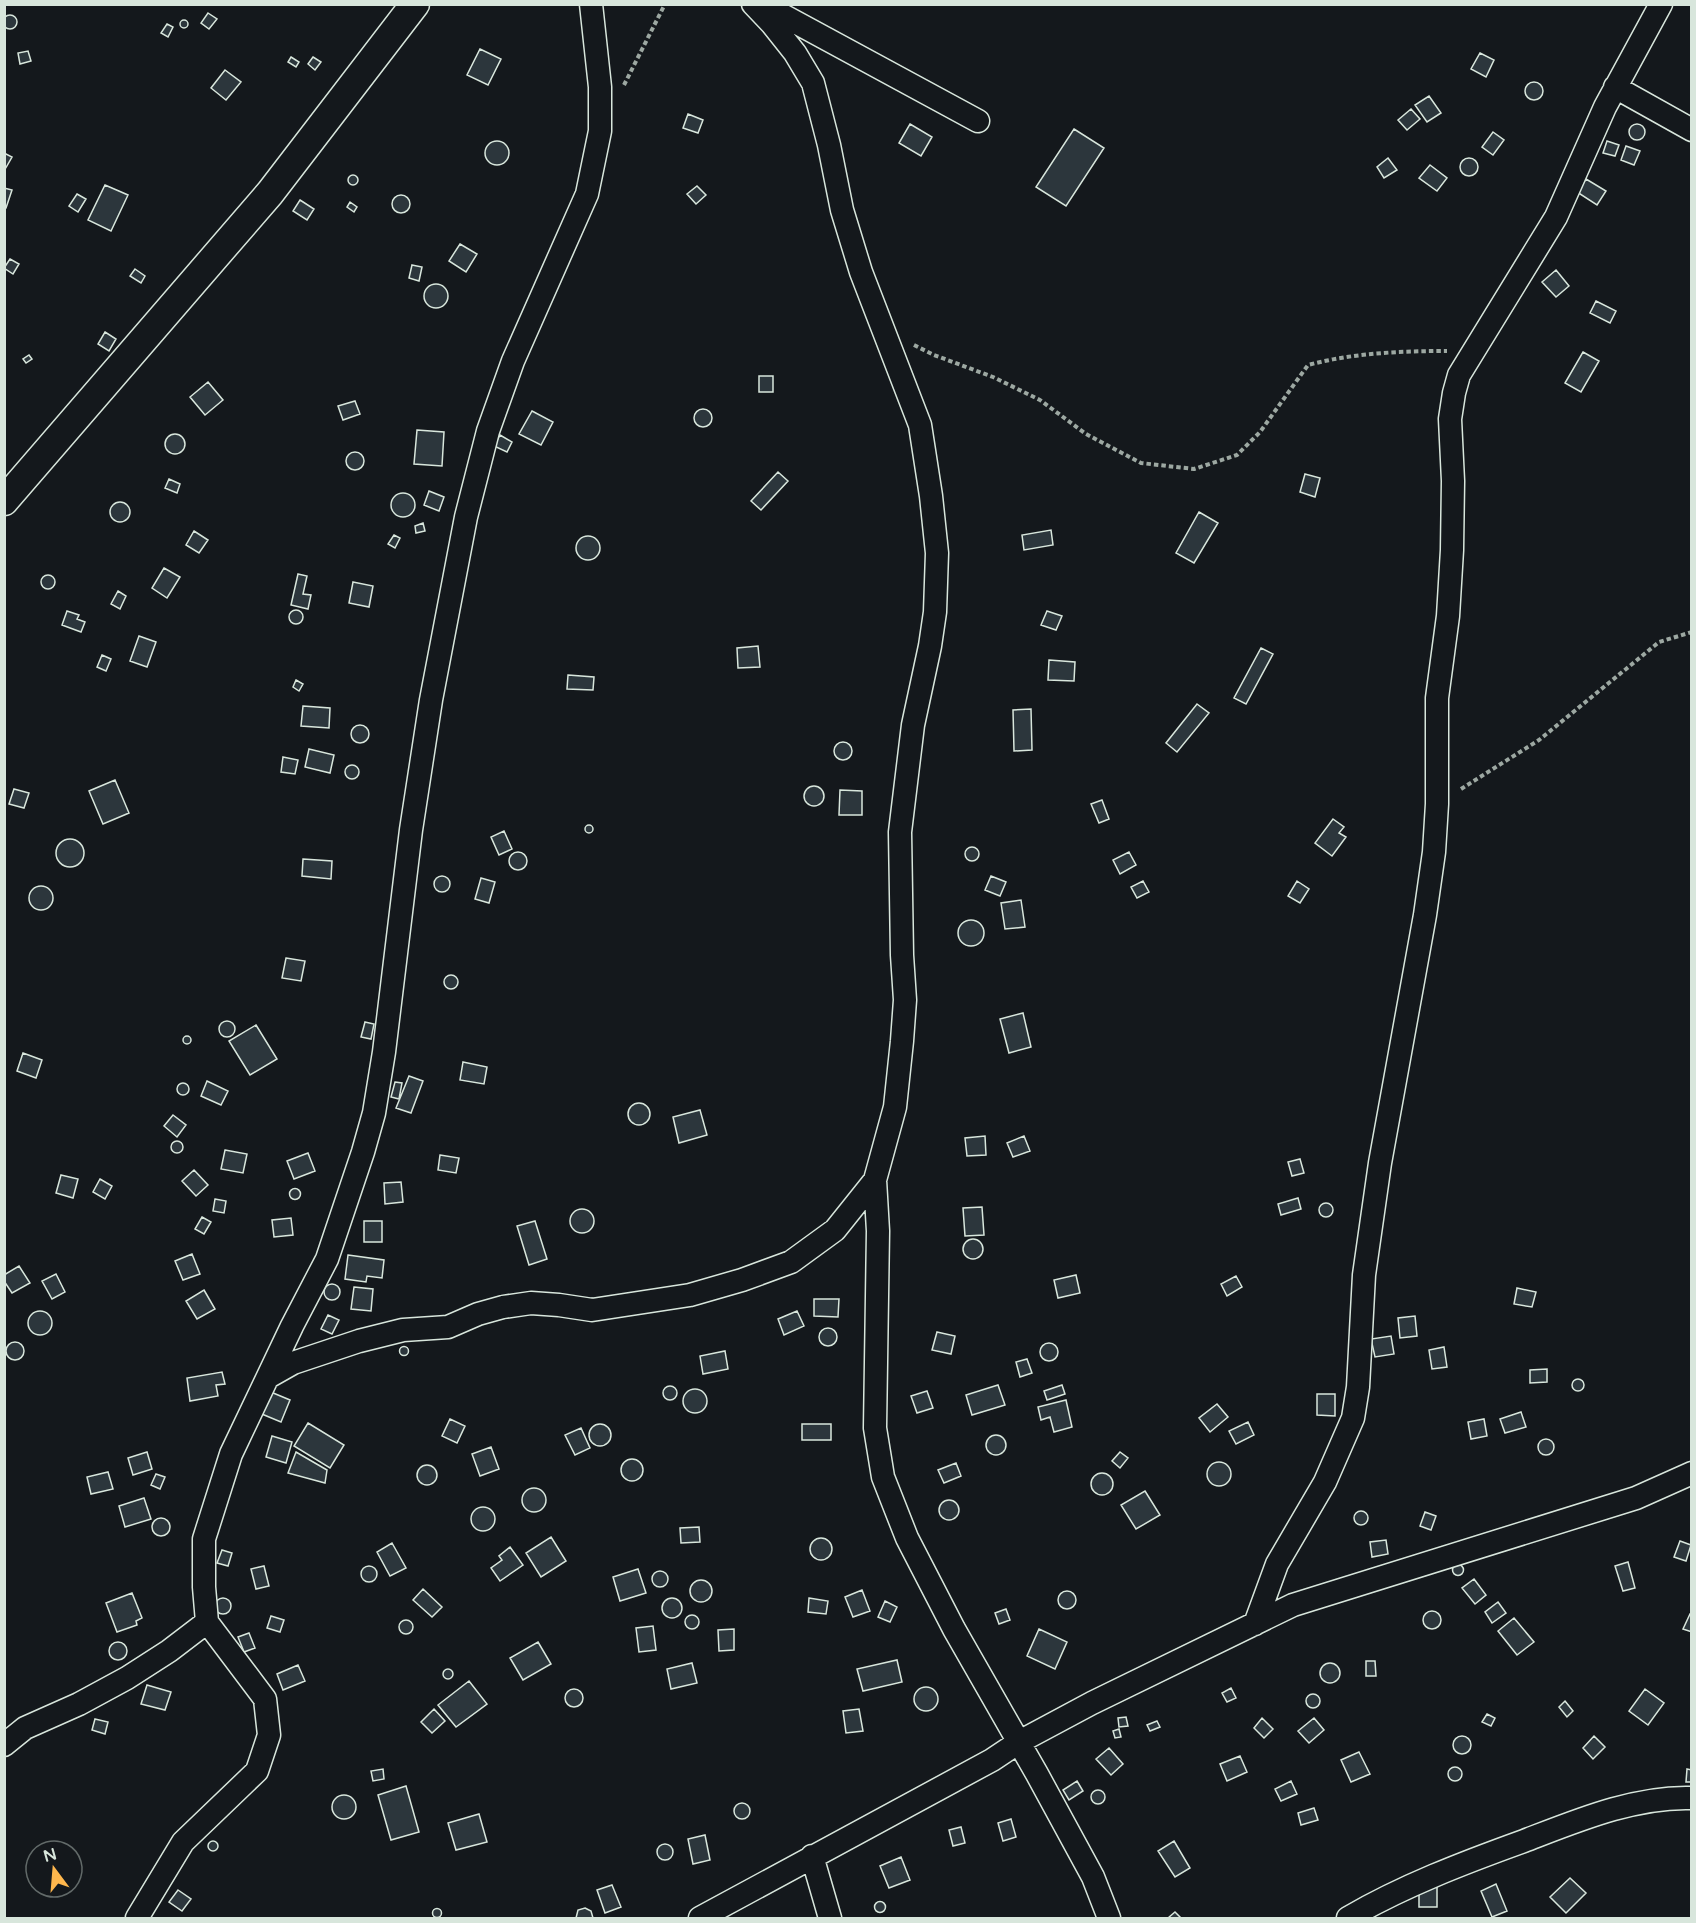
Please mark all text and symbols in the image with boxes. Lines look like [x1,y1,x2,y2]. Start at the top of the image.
north arrow [24,1839,84,1899]
text: N [41,1844,59,1867]

